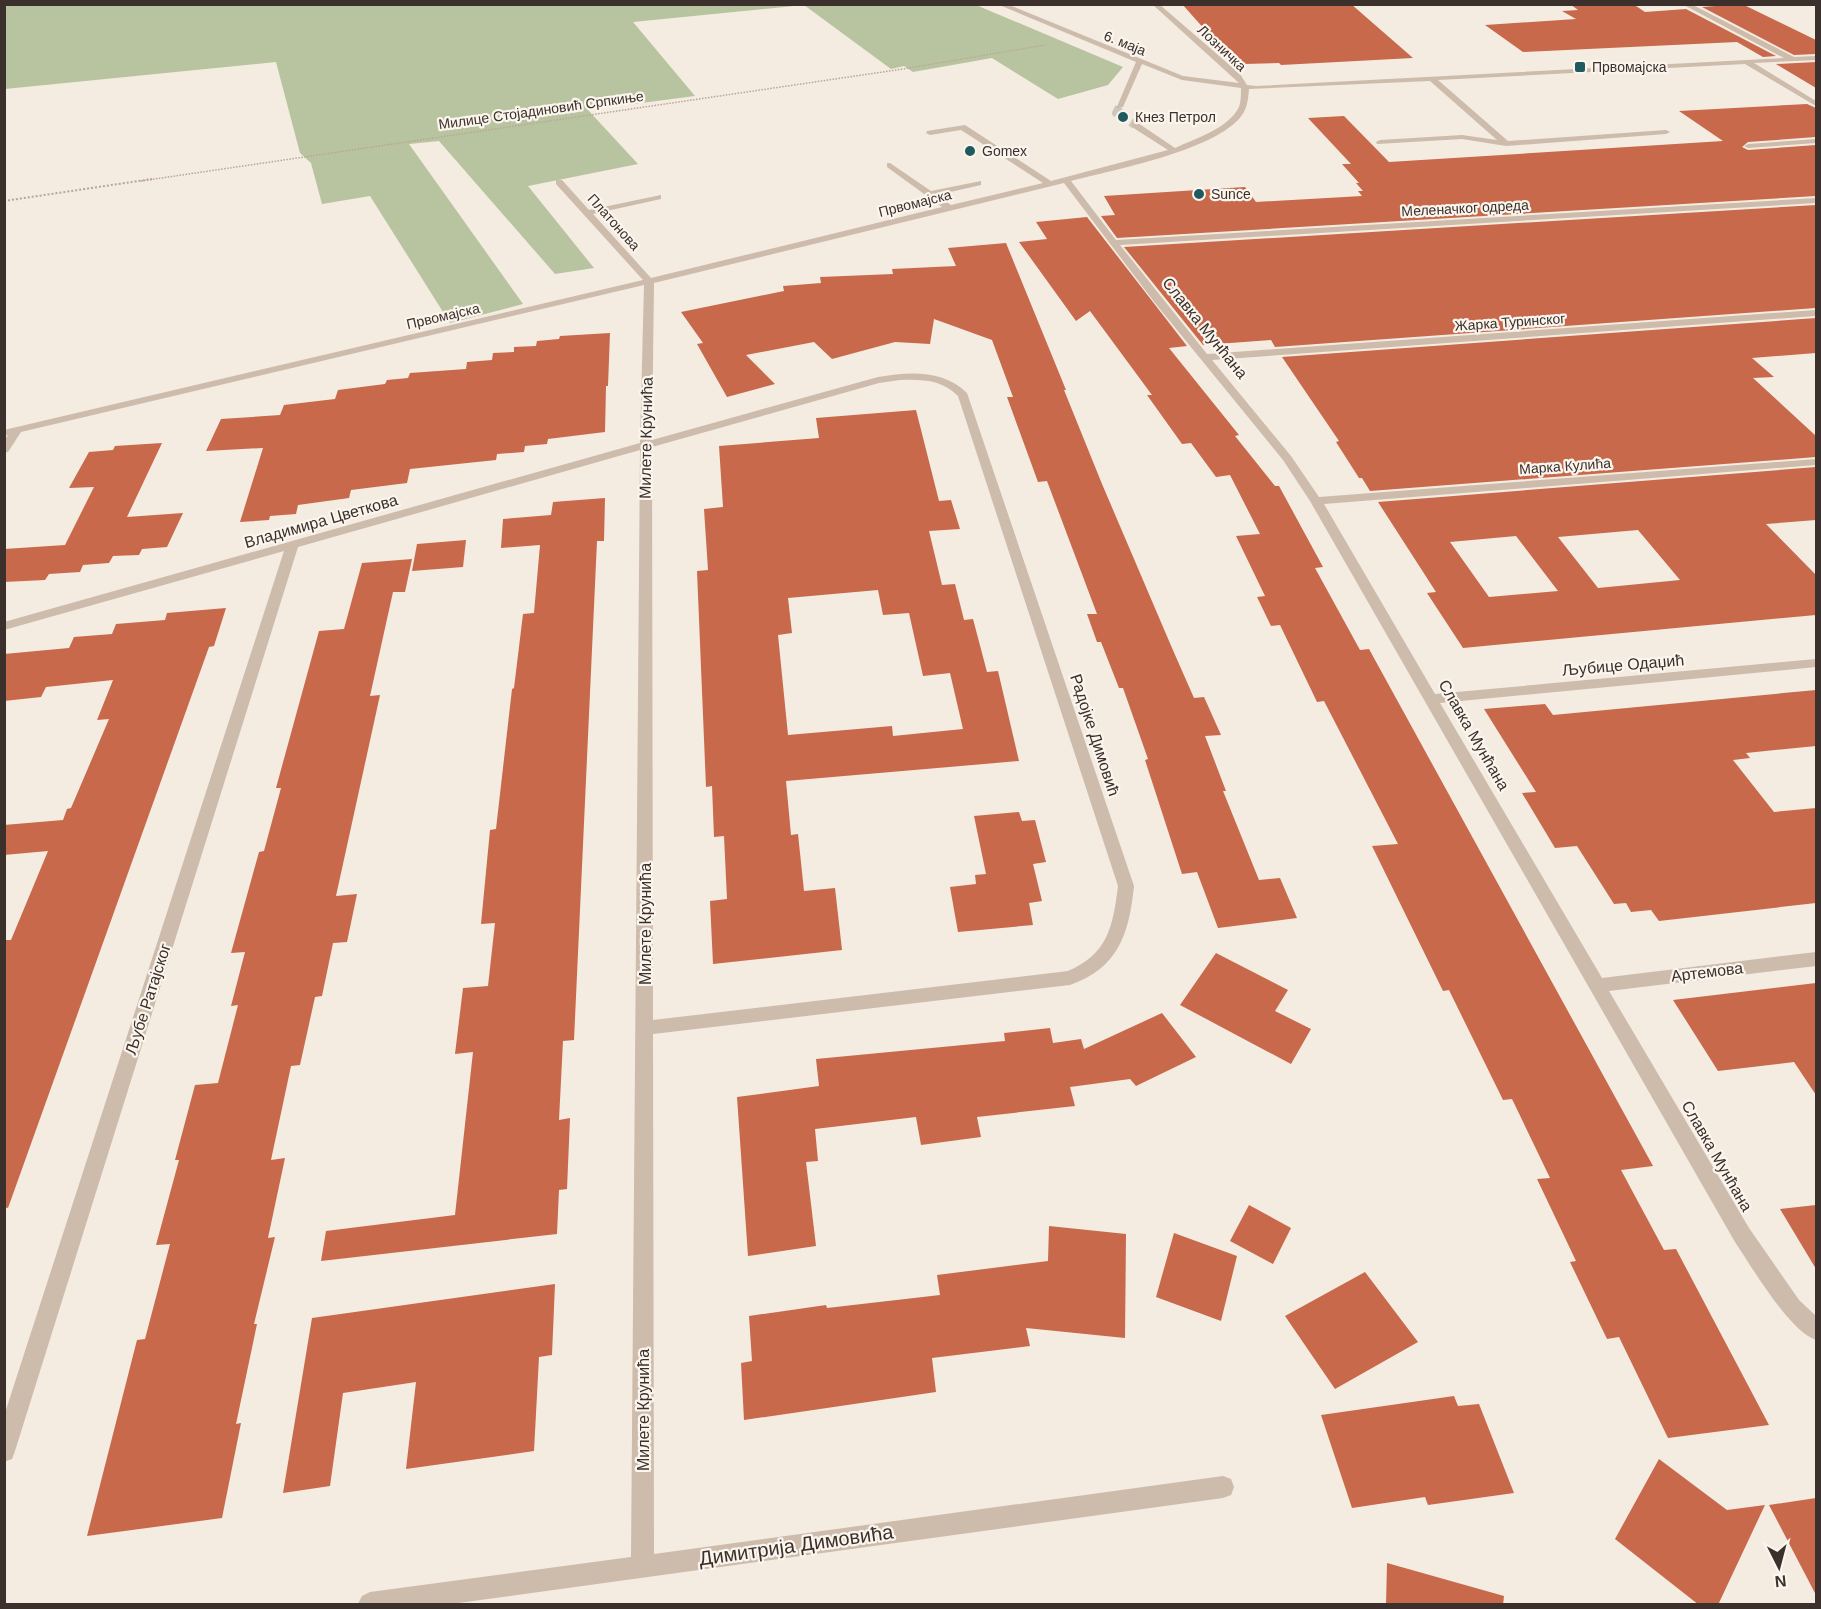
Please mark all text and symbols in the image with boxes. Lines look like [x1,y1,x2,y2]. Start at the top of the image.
street label: Лозничка [1194,22,1250,75]
street label: 6. маја [1102,27,1149,59]
place label: Првомајска [1592,59,1667,75]
marker: Првомајска [1573,60,1587,74]
street label: Милице Стојадиновић Српкиње [437,88,645,132]
place label: Кнез Петрол [1135,109,1216,125]
marker: Кнез Петрол [1116,110,1130,124]
place label: Gomex [982,143,1027,159]
marker: Gomex [963,144,977,158]
street label: Првомајска [877,186,953,220]
place label: Sunce [1211,186,1251,202]
marker: Sunce [1192,187,1206,201]
street label: Платонова [585,191,644,254]
street label: Меленачког одреда [1401,197,1529,219]
street label: Славка Мунћана [1159,274,1251,382]
street label: Првомајска [405,300,481,332]
street label: Жарка Туринског [1454,310,1566,334]
street label: Милете Крунића [636,377,656,499]
street label: Марка Кулића [1519,455,1612,477]
street label: Владимира Цветкова [242,491,400,551]
street label: Љубице Одаџић [1561,651,1685,679]
street label: Радојке Димовић [1067,672,1123,798]
street label: Славка Мунћана [1435,677,1513,793]
street label: Милете Крунића [637,863,654,985]
street label: Љубе Ратајског [122,941,174,1057]
street label: Артемова [1670,959,1744,985]
street label: Славка Мунћана [1678,1098,1756,1214]
street label: Милете Крунића [635,1349,652,1471]
street label: Димитрија Димовића [697,1520,895,1570]
north arrow [1749,1537,1809,1597]
text: N [1774,1572,1787,1590]

